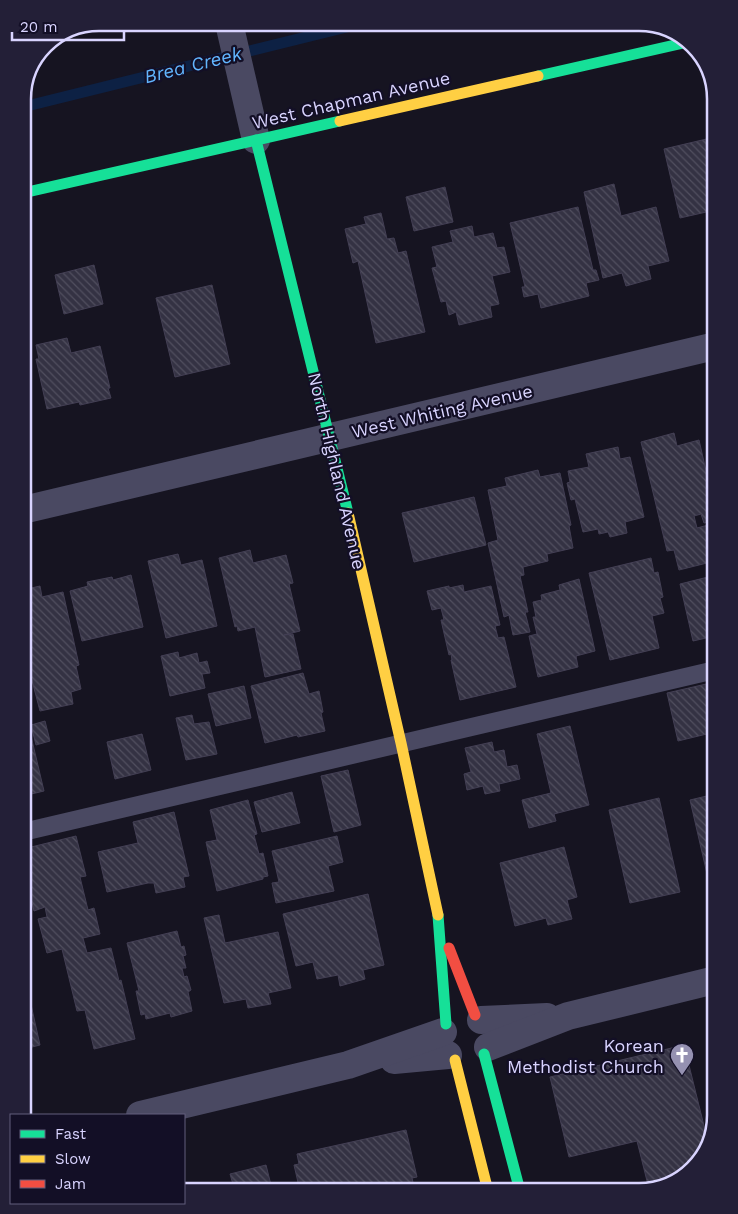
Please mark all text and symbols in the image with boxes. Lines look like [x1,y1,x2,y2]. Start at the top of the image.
scale bar [12,10,125,42]
text: 20 m [20,18,58,36]
water label: Brea Creek [142,42,245,88]
street label: West Chapman Avenue [250,67,452,133]
street label: North Highland Avenue [304,371,370,571]
street label: West Whiting Avenue [349,380,535,442]
place label: Korean Methodist Church [507,1035,664,1077]
church icon: Korean Methodist Church [669,1042,695,1076]
legend [10,1114,185,1204]
text: Fast [55,1125,87,1143]
text: Slow [55,1150,91,1168]
text: Jam [55,1175,86,1193]

